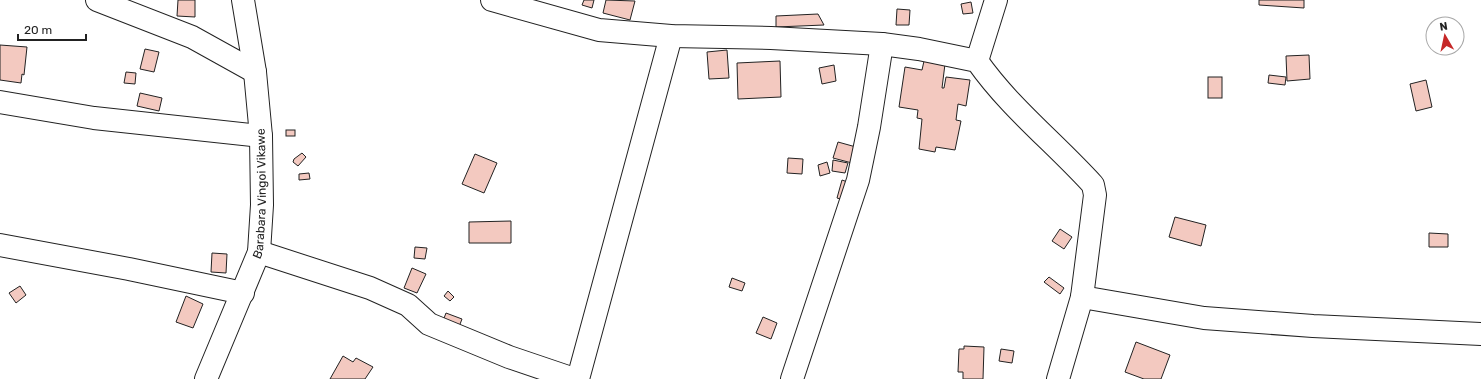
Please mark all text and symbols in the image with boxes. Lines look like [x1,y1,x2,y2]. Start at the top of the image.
scale bar [18,16,86,42]
north arrow [1425,16,1465,56]
text: N [1439,20,1449,34]
text: 20 m [24,23,52,37]
street label: Barabara Vingoi Vikawe [250,128,269,261]

